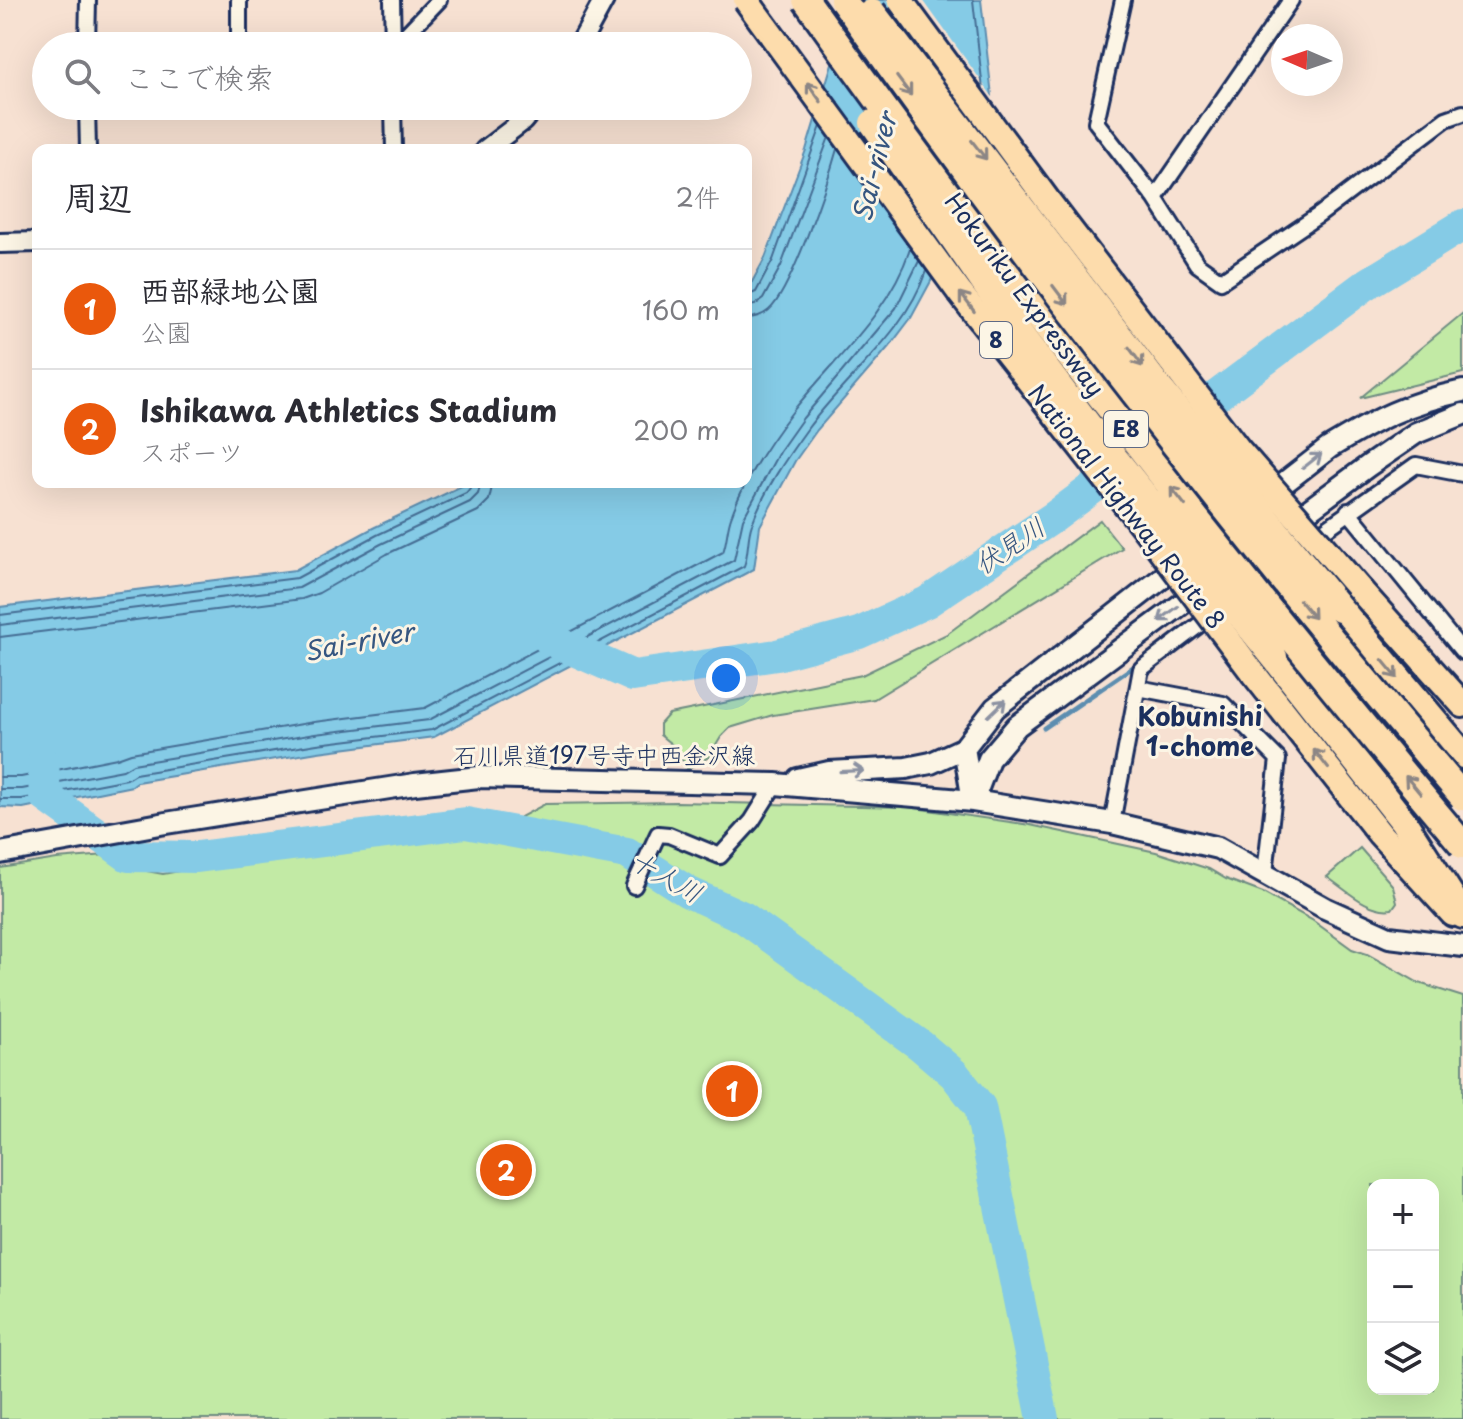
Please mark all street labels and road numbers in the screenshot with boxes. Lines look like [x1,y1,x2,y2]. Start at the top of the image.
street label: Hokuriku Expressway [937,184,1114,403]
road number: 8 [980,322,1012,358]
street label: National Highway Route 8 [1020,376,1235,636]
road number: E8 [1104,411,1148,447]
street label: 石川県道197号寺中西金沢線 [453,736,755,772]

